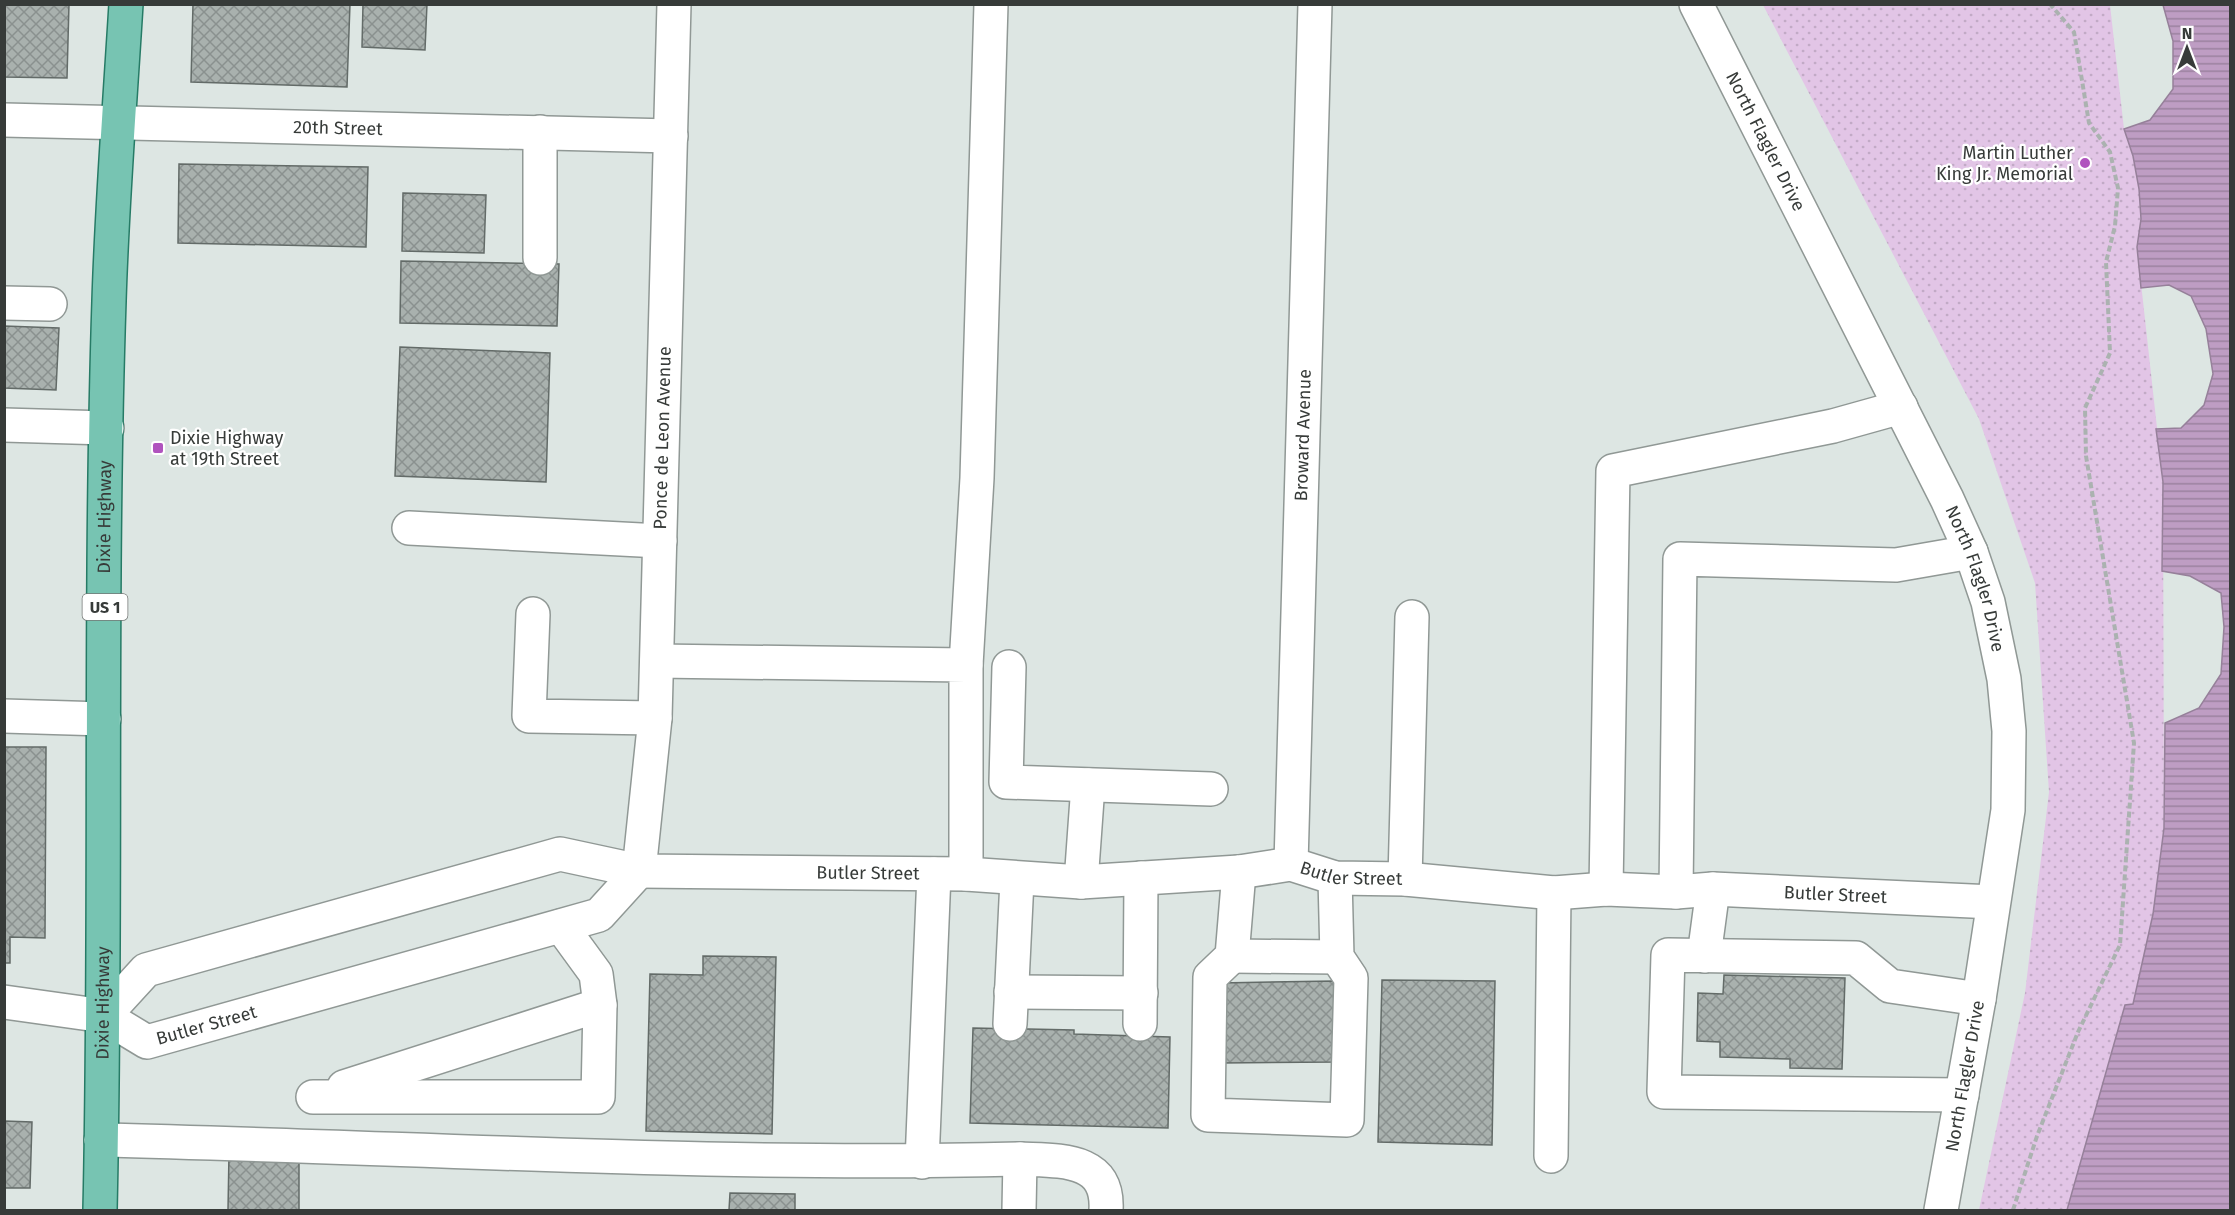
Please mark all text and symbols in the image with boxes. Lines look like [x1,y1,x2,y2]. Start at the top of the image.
north arrow [2157,18,2217,78]
text: N [2182,24,2192,43]
street label: North Flagler Drive [1721,68,1810,215]
street label: 20th Street [293,116,383,140]
place label: Martin Luther King Jr. Memorial [1936,142,2073,185]
marker: Martin Luther King Jr. Memorial [2078,156,2092,170]
street label: Ponce de Leon Avenue [649,346,676,530]
street label: Broward Avenue [1290,369,1316,502]
place label: Dixie Highway at 19th Street [170,427,283,470]
marker: Dixie Highway at 19th Street [151,441,165,455]
street label: Dixie Highway [93,460,116,574]
street label: North Flagler Drive [1940,502,2009,654]
road number: US 1 [82,594,128,620]
street label: Butler Street [1297,857,1403,890]
street label: Butler Street [816,862,920,885]
street label: Butler Street [1783,881,1888,908]
street label: Dixie Highway [91,946,114,1060]
street label: North Flagler Drive [1941,999,1989,1153]
street label: Butler Street [154,1001,260,1050]

